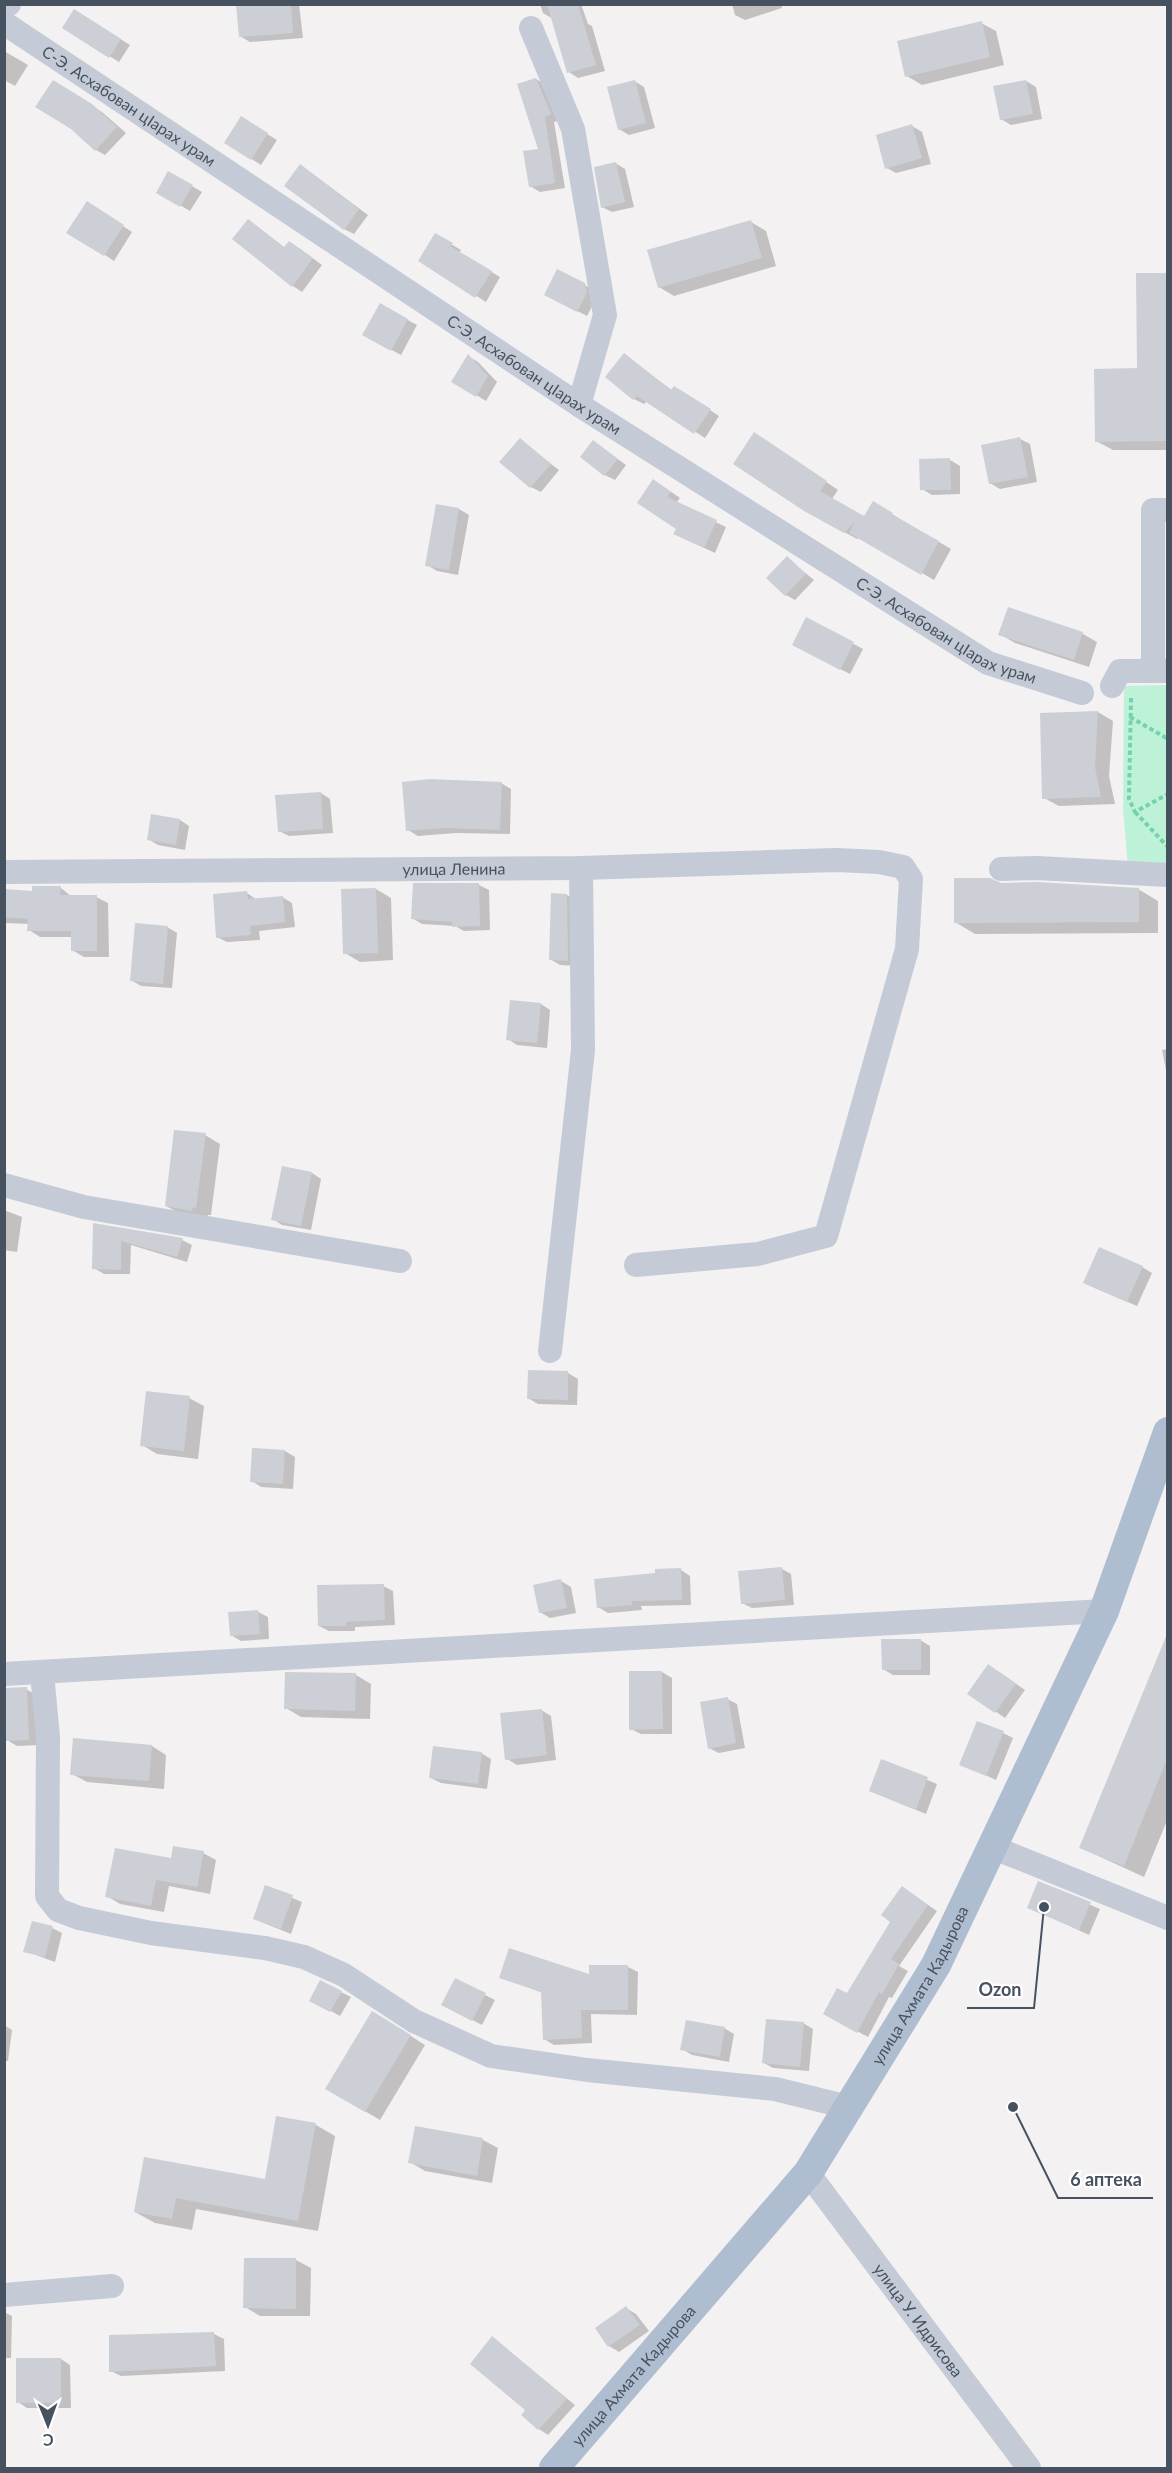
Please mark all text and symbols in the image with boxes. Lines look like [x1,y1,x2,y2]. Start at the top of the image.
street label: С-Э. Асхабован цIарах урам [39,41,220,170]
street label: С-Э. Асхабован цIарах урам [444,310,625,438]
street label: С-Э. Асхабован цIарах урам [853,572,1039,687]
street label: улица Ленина [402,859,505,878]
street label: улица Ахмата Кадырова [867,1903,972,2068]
callout: Ozon [967,1972,1034,2008]
text: Ozon [979,1978,1021,2000]
callout: 6 аптека [1058,2162,1153,2198]
text: 6 аптека [1070,2168,1142,2190]
street label: улица У. Идрисова [870,2259,967,2380]
street label: улица Ахмата Кадырова [567,2301,699,2450]
north arrow [18,2395,78,2455]
text: С [42,2431,54,2450]

